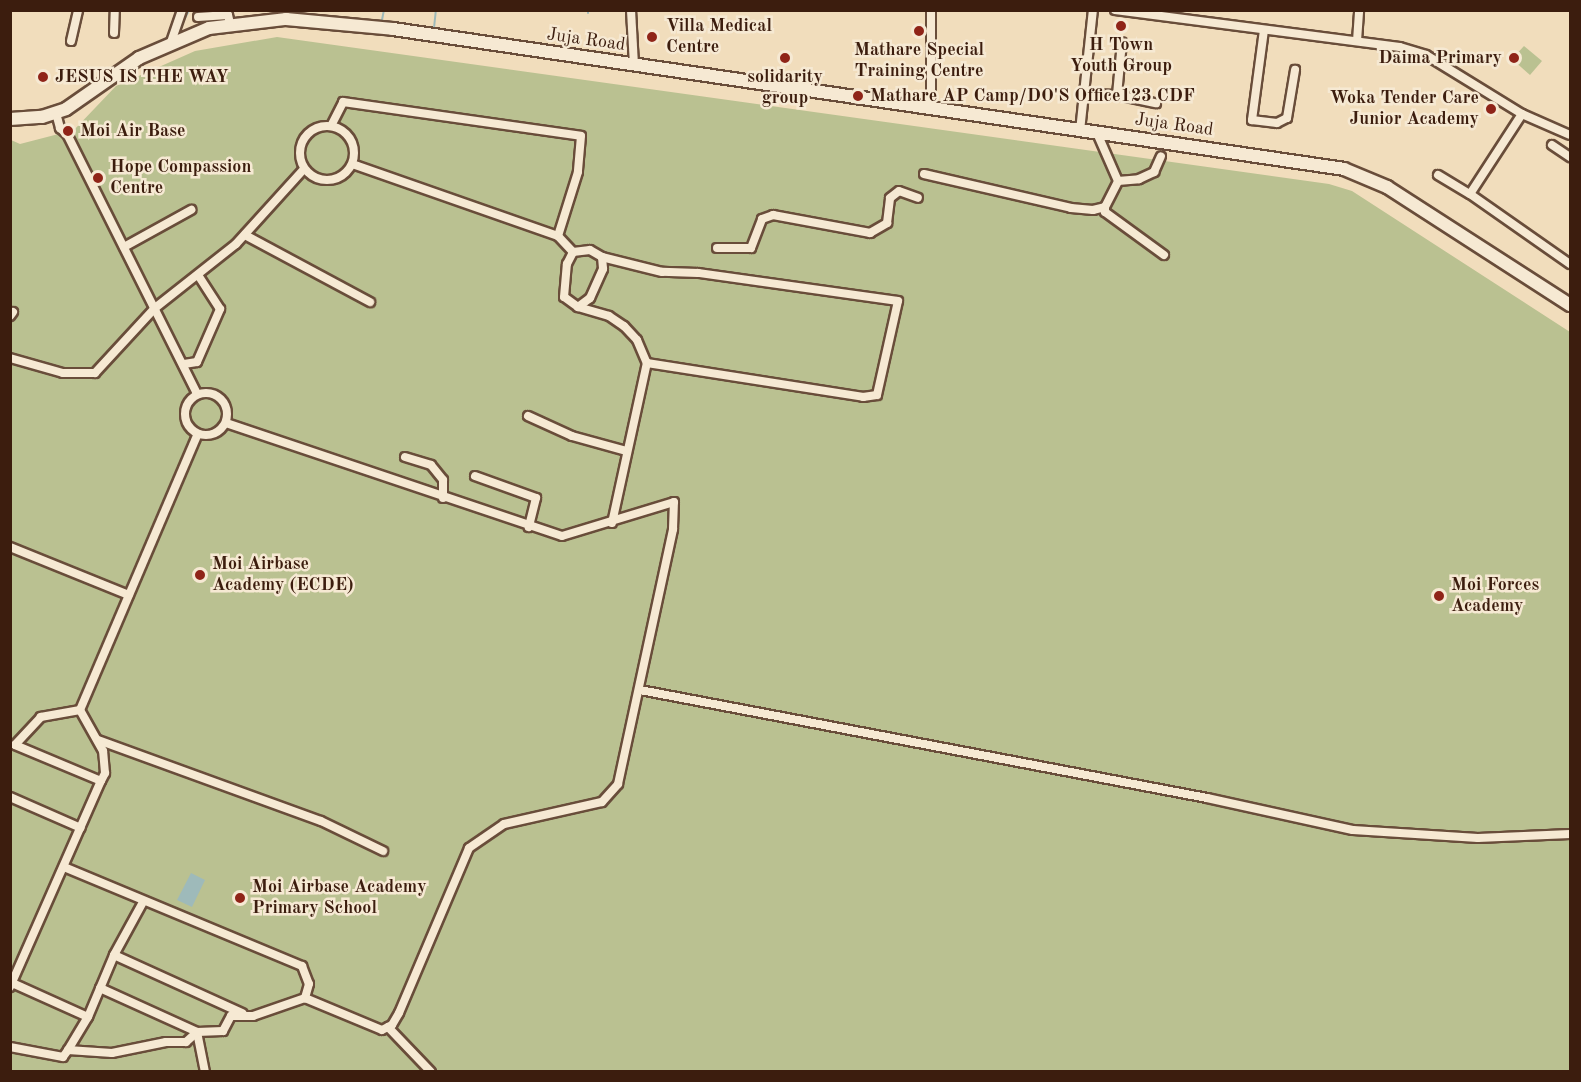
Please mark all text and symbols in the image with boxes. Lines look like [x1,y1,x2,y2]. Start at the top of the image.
place label: Villa Medical Centre [666,16,772,58]
marker: H Town Youth Group [1114,19,1128,33]
street label: Juja Road [545,24,627,56]
marker: Mathare Special Training Centre [912,24,926,38]
marker: Villa Medical Centre [643,28,661,46]
place label: H Town Youth Group [1070,35,1172,78]
place label: Mathare Special Training Centre [854,40,984,82]
place label: Daima Primary [1378,47,1502,69]
marker: solidarity group [778,51,792,65]
marker: Daima Primary [1507,51,1521,65]
place label: JESUS IS THE WAY [55,66,229,88]
place label: solidarity group [747,67,823,110]
marker: JESUS IS THE WAY [36,70,50,84]
place label: Mathare AP Camp/DO'S Office123 CDF [870,85,1195,107]
place label: Woka Tender Care Junior Academy [1329,88,1479,130]
marker: Mathare AP Camp/DO'S Office123 CDF [851,89,865,103]
marker: Woka Tender Care Junior Academy [1484,102,1498,116]
street label: Juja Road [1133,109,1215,141]
place label: Moi Air Base [80,120,185,142]
marker: Moi Air Base [61,124,75,138]
place label: Hope Compassion Centre [110,157,251,200]
marker: Hope Compassion Centre [91,171,105,185]
place label: Moi Airbase Academy (ECDE) [212,554,354,596]
marker: Moi Airbase Academy (ECDE) [193,568,207,582]
place label: Moi Forces Academy [1451,575,1539,618]
marker: Moi Forces Academy [1432,589,1446,603]
place label: Moi Airbase Academy Primary School [252,877,427,920]
marker: Moi Airbase Academy Primary School [233,891,247,905]

